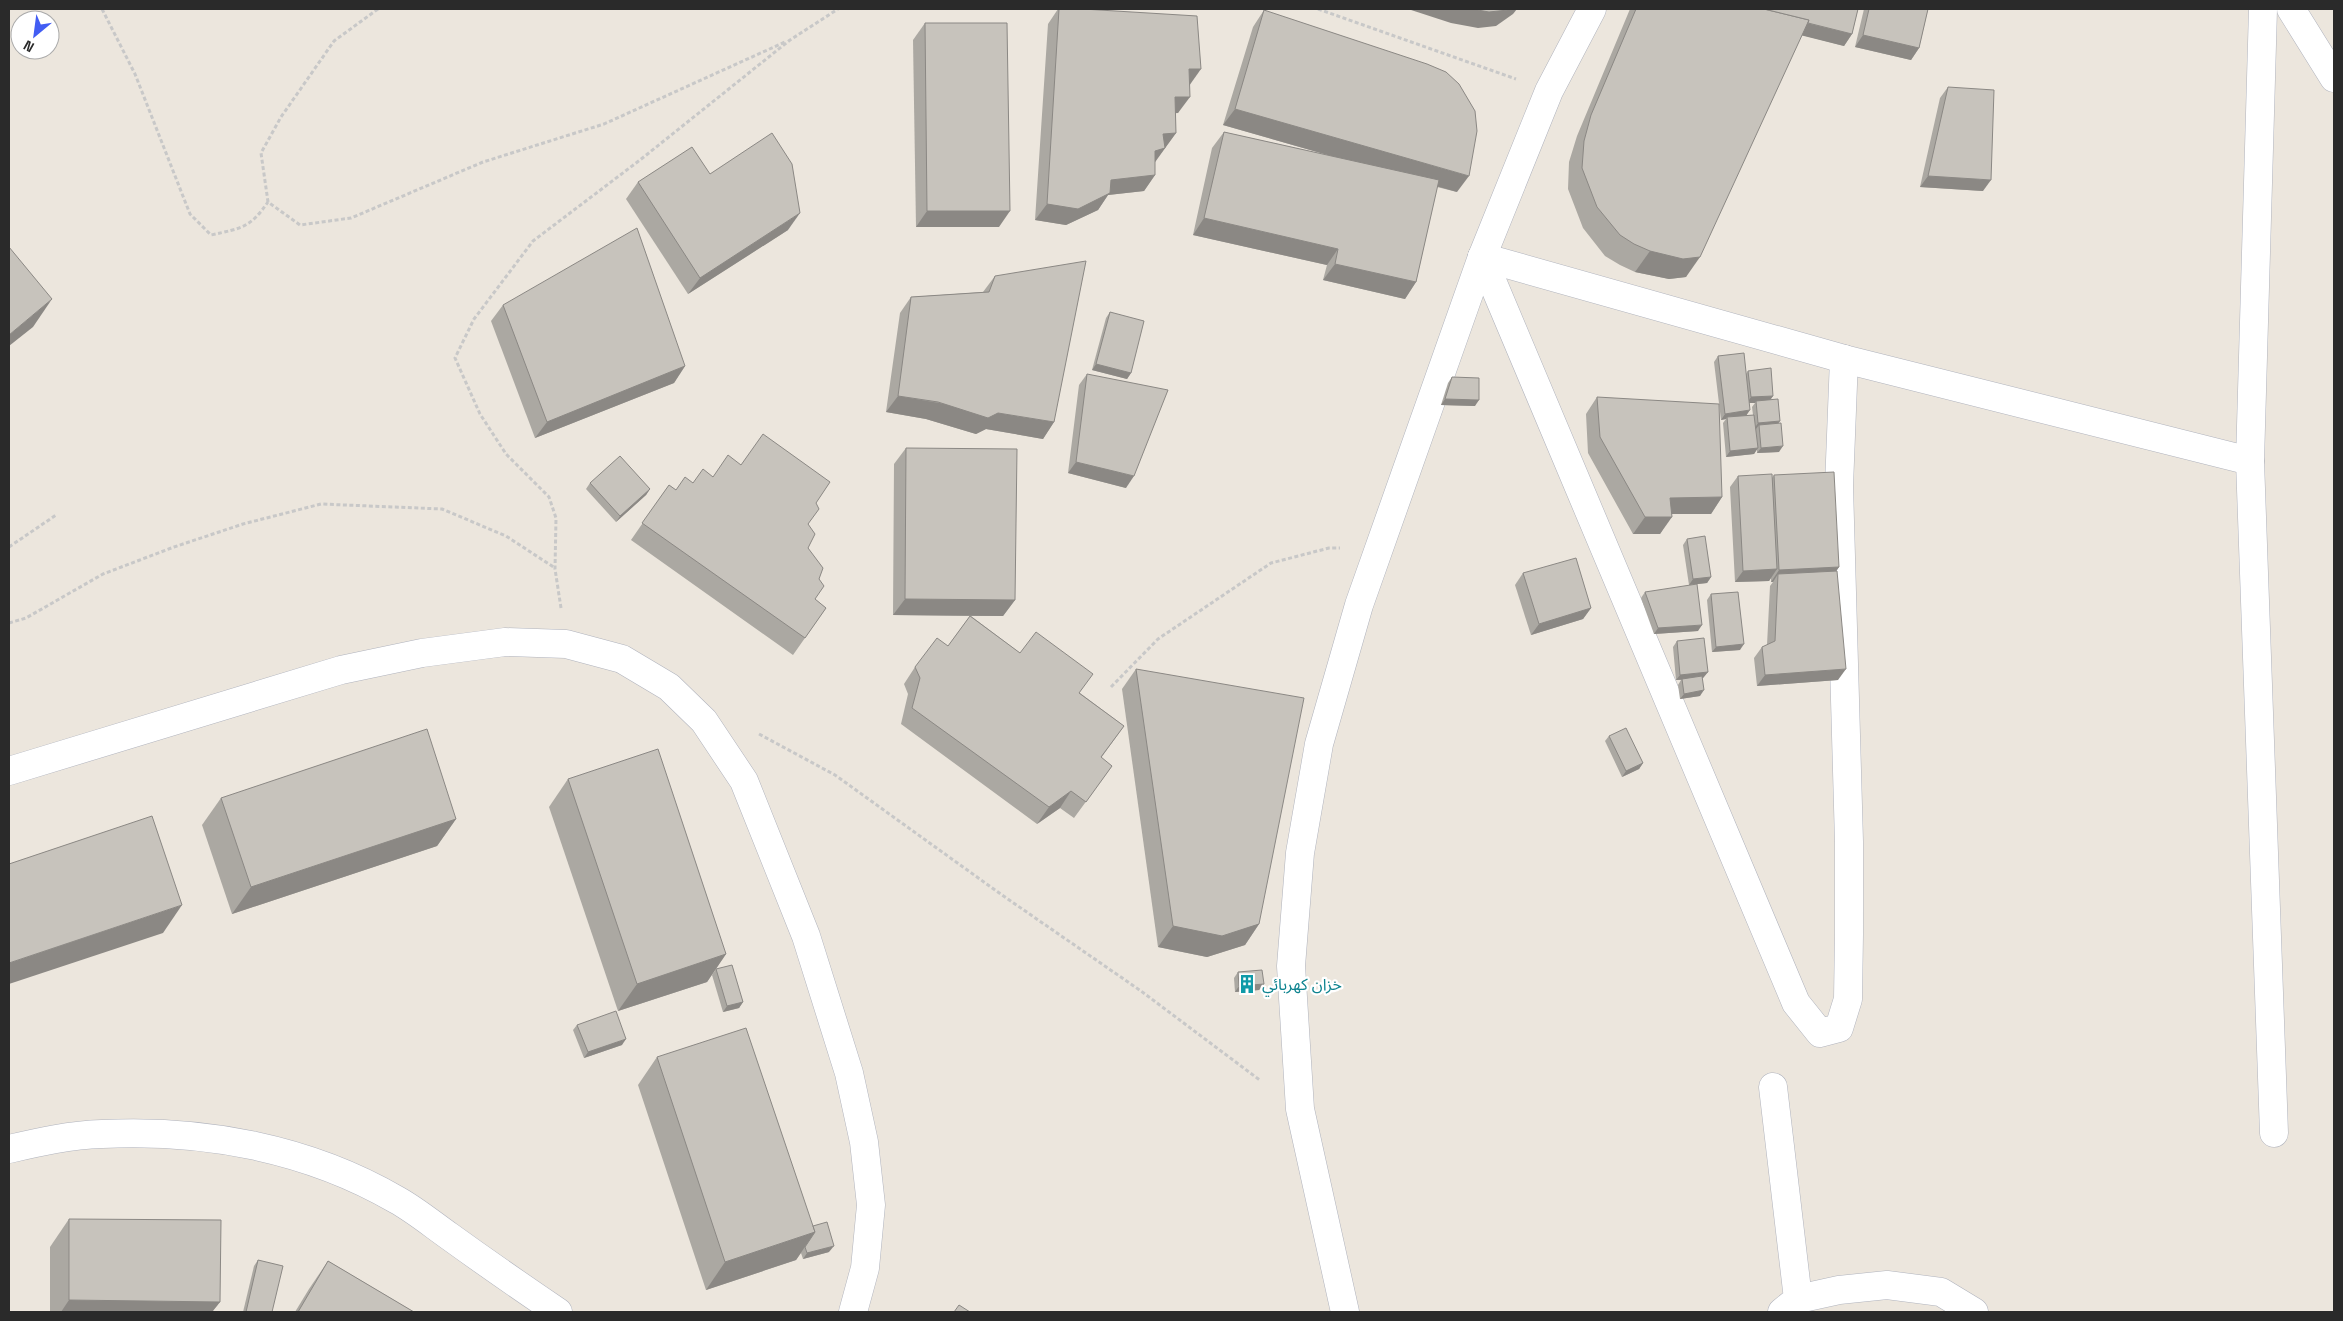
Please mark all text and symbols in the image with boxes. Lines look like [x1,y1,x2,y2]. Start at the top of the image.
north arrow [10,10,60,60]
text: N [20,36,37,57]
building icon: خزان كهربائي [1236,973,1258,995]
place label: خزان كهربائي [1262,974,1342,997]

